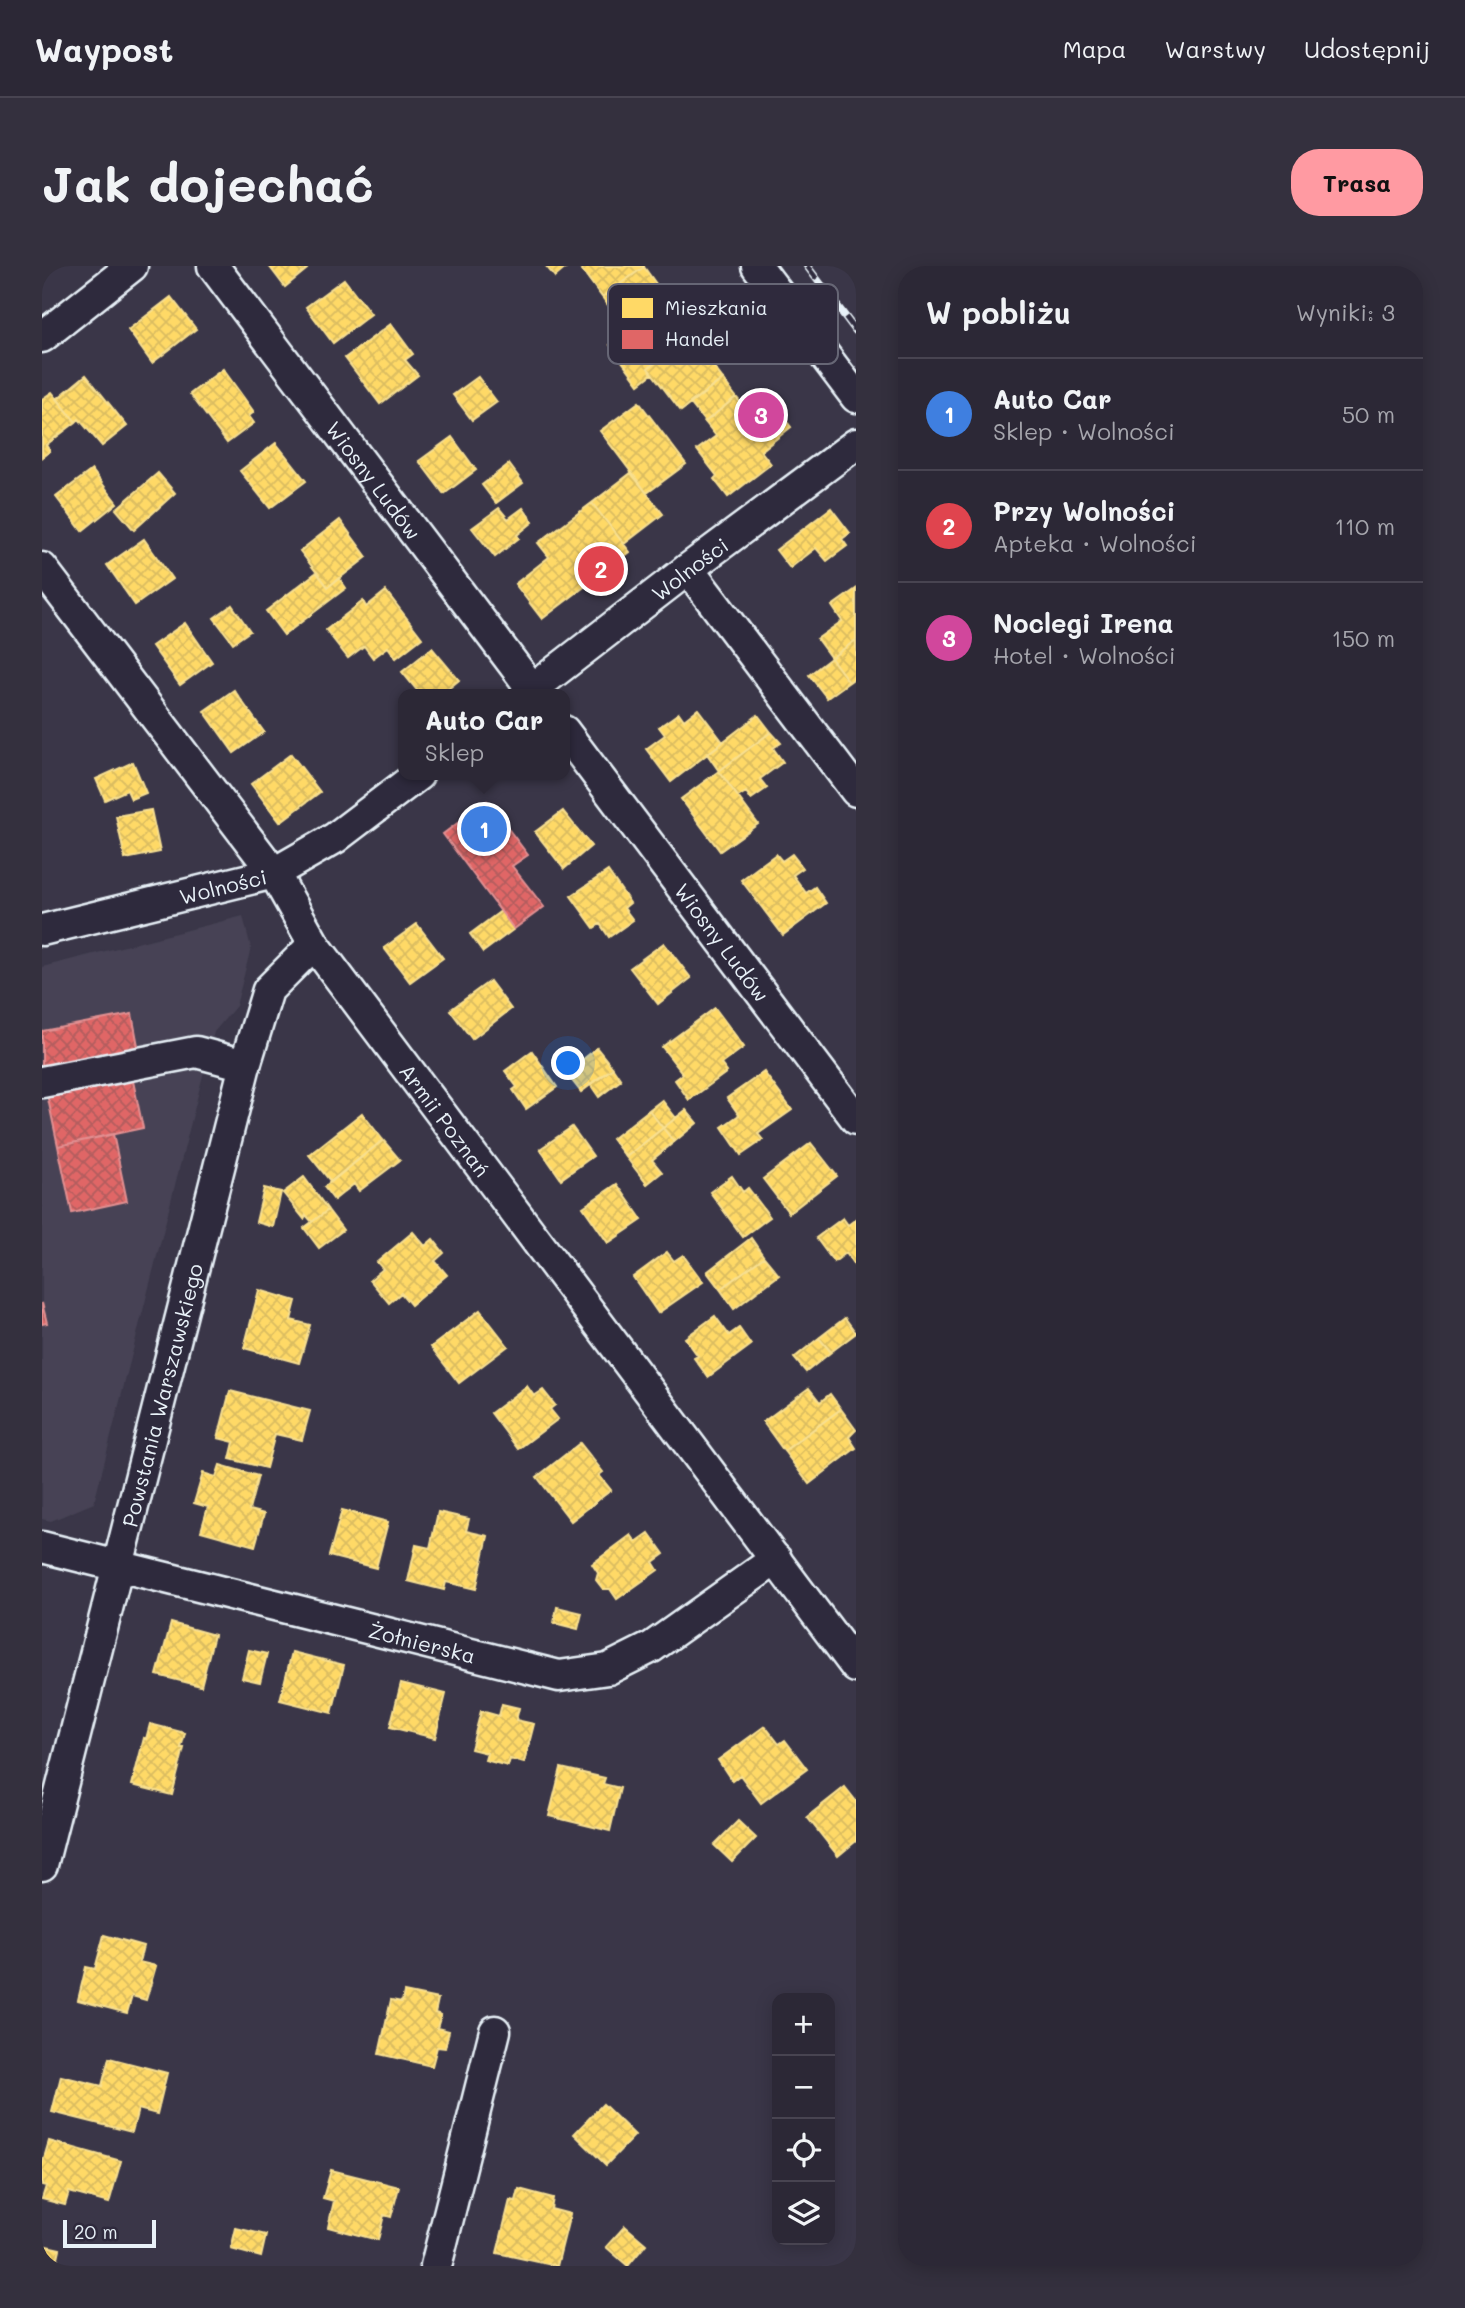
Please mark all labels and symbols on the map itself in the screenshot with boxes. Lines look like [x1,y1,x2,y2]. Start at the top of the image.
legend [608,284,838,364]
text: Mieszkania [665,295,768,320]
text: Handel [665,326,730,351]
pin: 3 [738,389,784,441]
street label: Wiosny Ludów [321,415,428,545]
street label: Wolności [645,531,733,606]
pin: 2 [578,543,624,595]
pin: 1 [461,803,507,855]
street label: Wolności [176,862,269,909]
street label: Wiosny Ludów [669,877,776,1007]
your location [551,1046,585,1080]
street label: Armii Poznań [394,1057,497,1181]
street label: Powstania Warszawskiego [115,1260,208,1530]
street label: Żołnierska [366,1616,479,1668]
scale bar [63,2217,156,2249]

